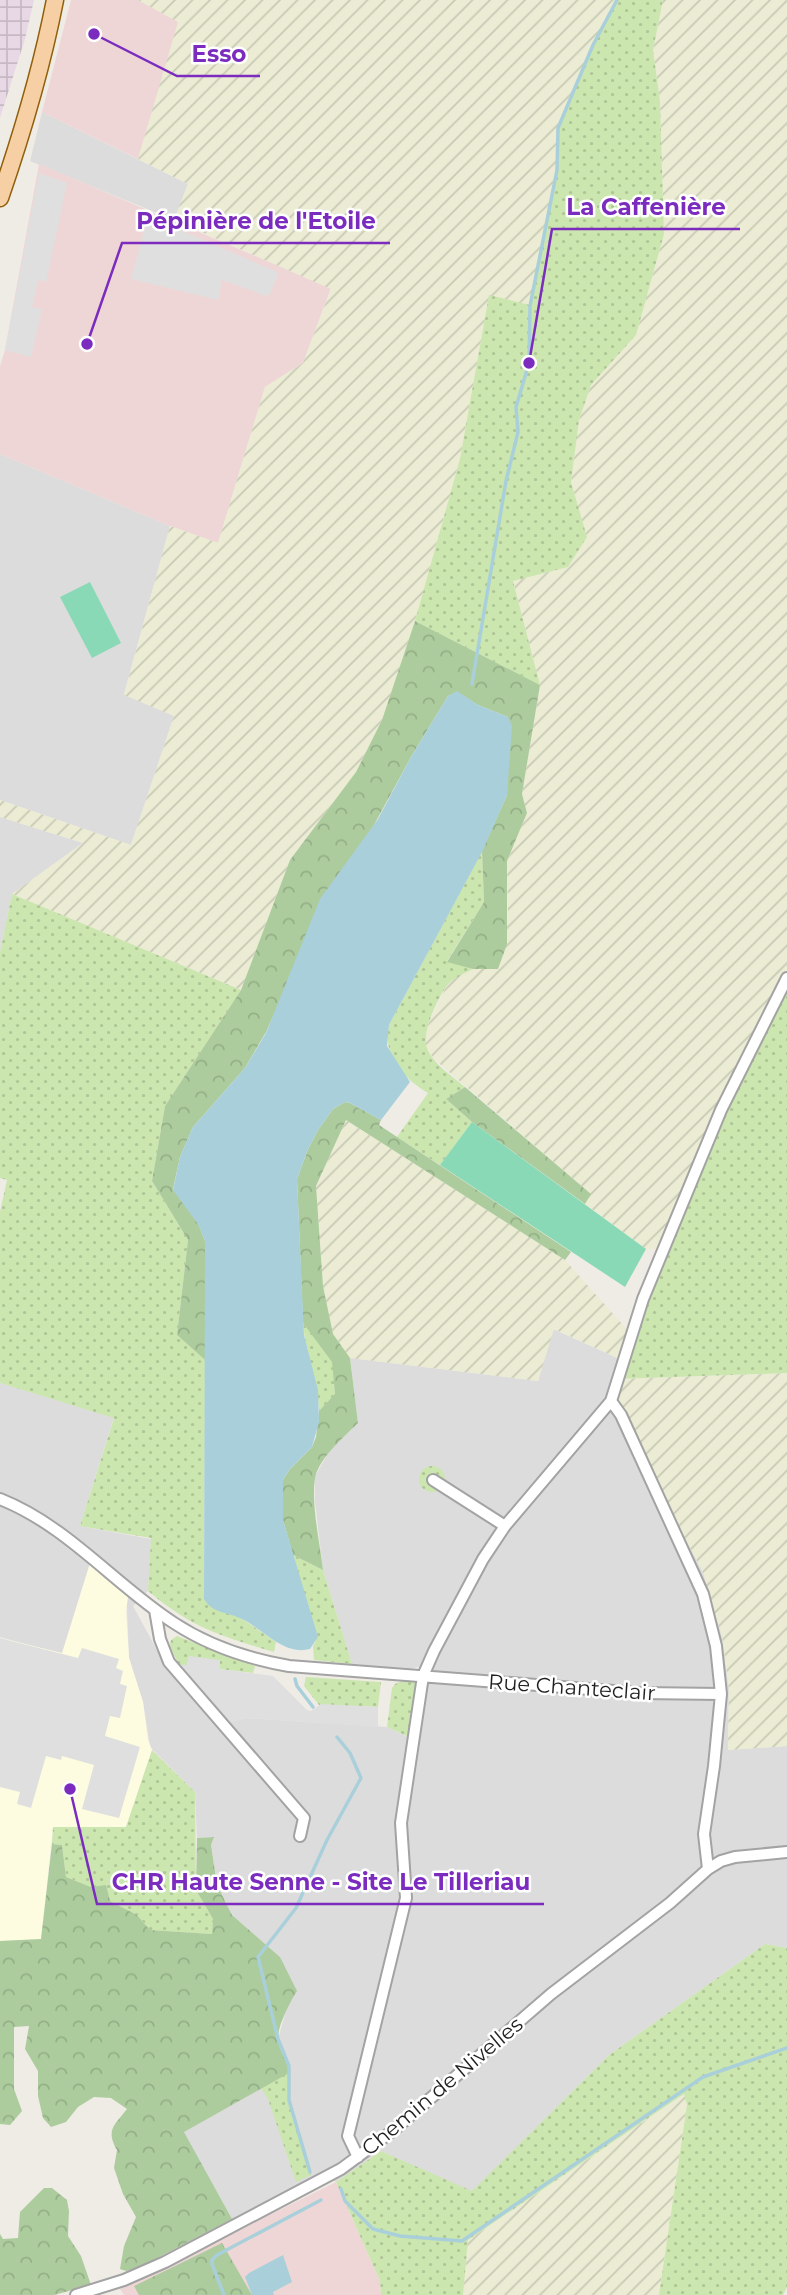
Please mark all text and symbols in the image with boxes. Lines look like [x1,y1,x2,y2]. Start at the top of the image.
callout: Esso [177,32,260,76]
text: Esso [192,40,246,68]
callout: La Caffenière [552,185,740,229]
text: La Caffenière [566,193,726,221]
callout: Pépinière de l'Etoile [122,199,390,243]
text: Pépinière de l'Etoile [136,207,376,235]
street label: Rue Chanteclair [487,1669,657,1705]
callout: CHR Haute Senne - Site Le Tilleriau [97,1860,544,1904]
text: CHR Haute Senne - Site Le Tilleriau [112,1868,530,1896]
street label: Chemin de Nivelles [356,2011,528,2161]

